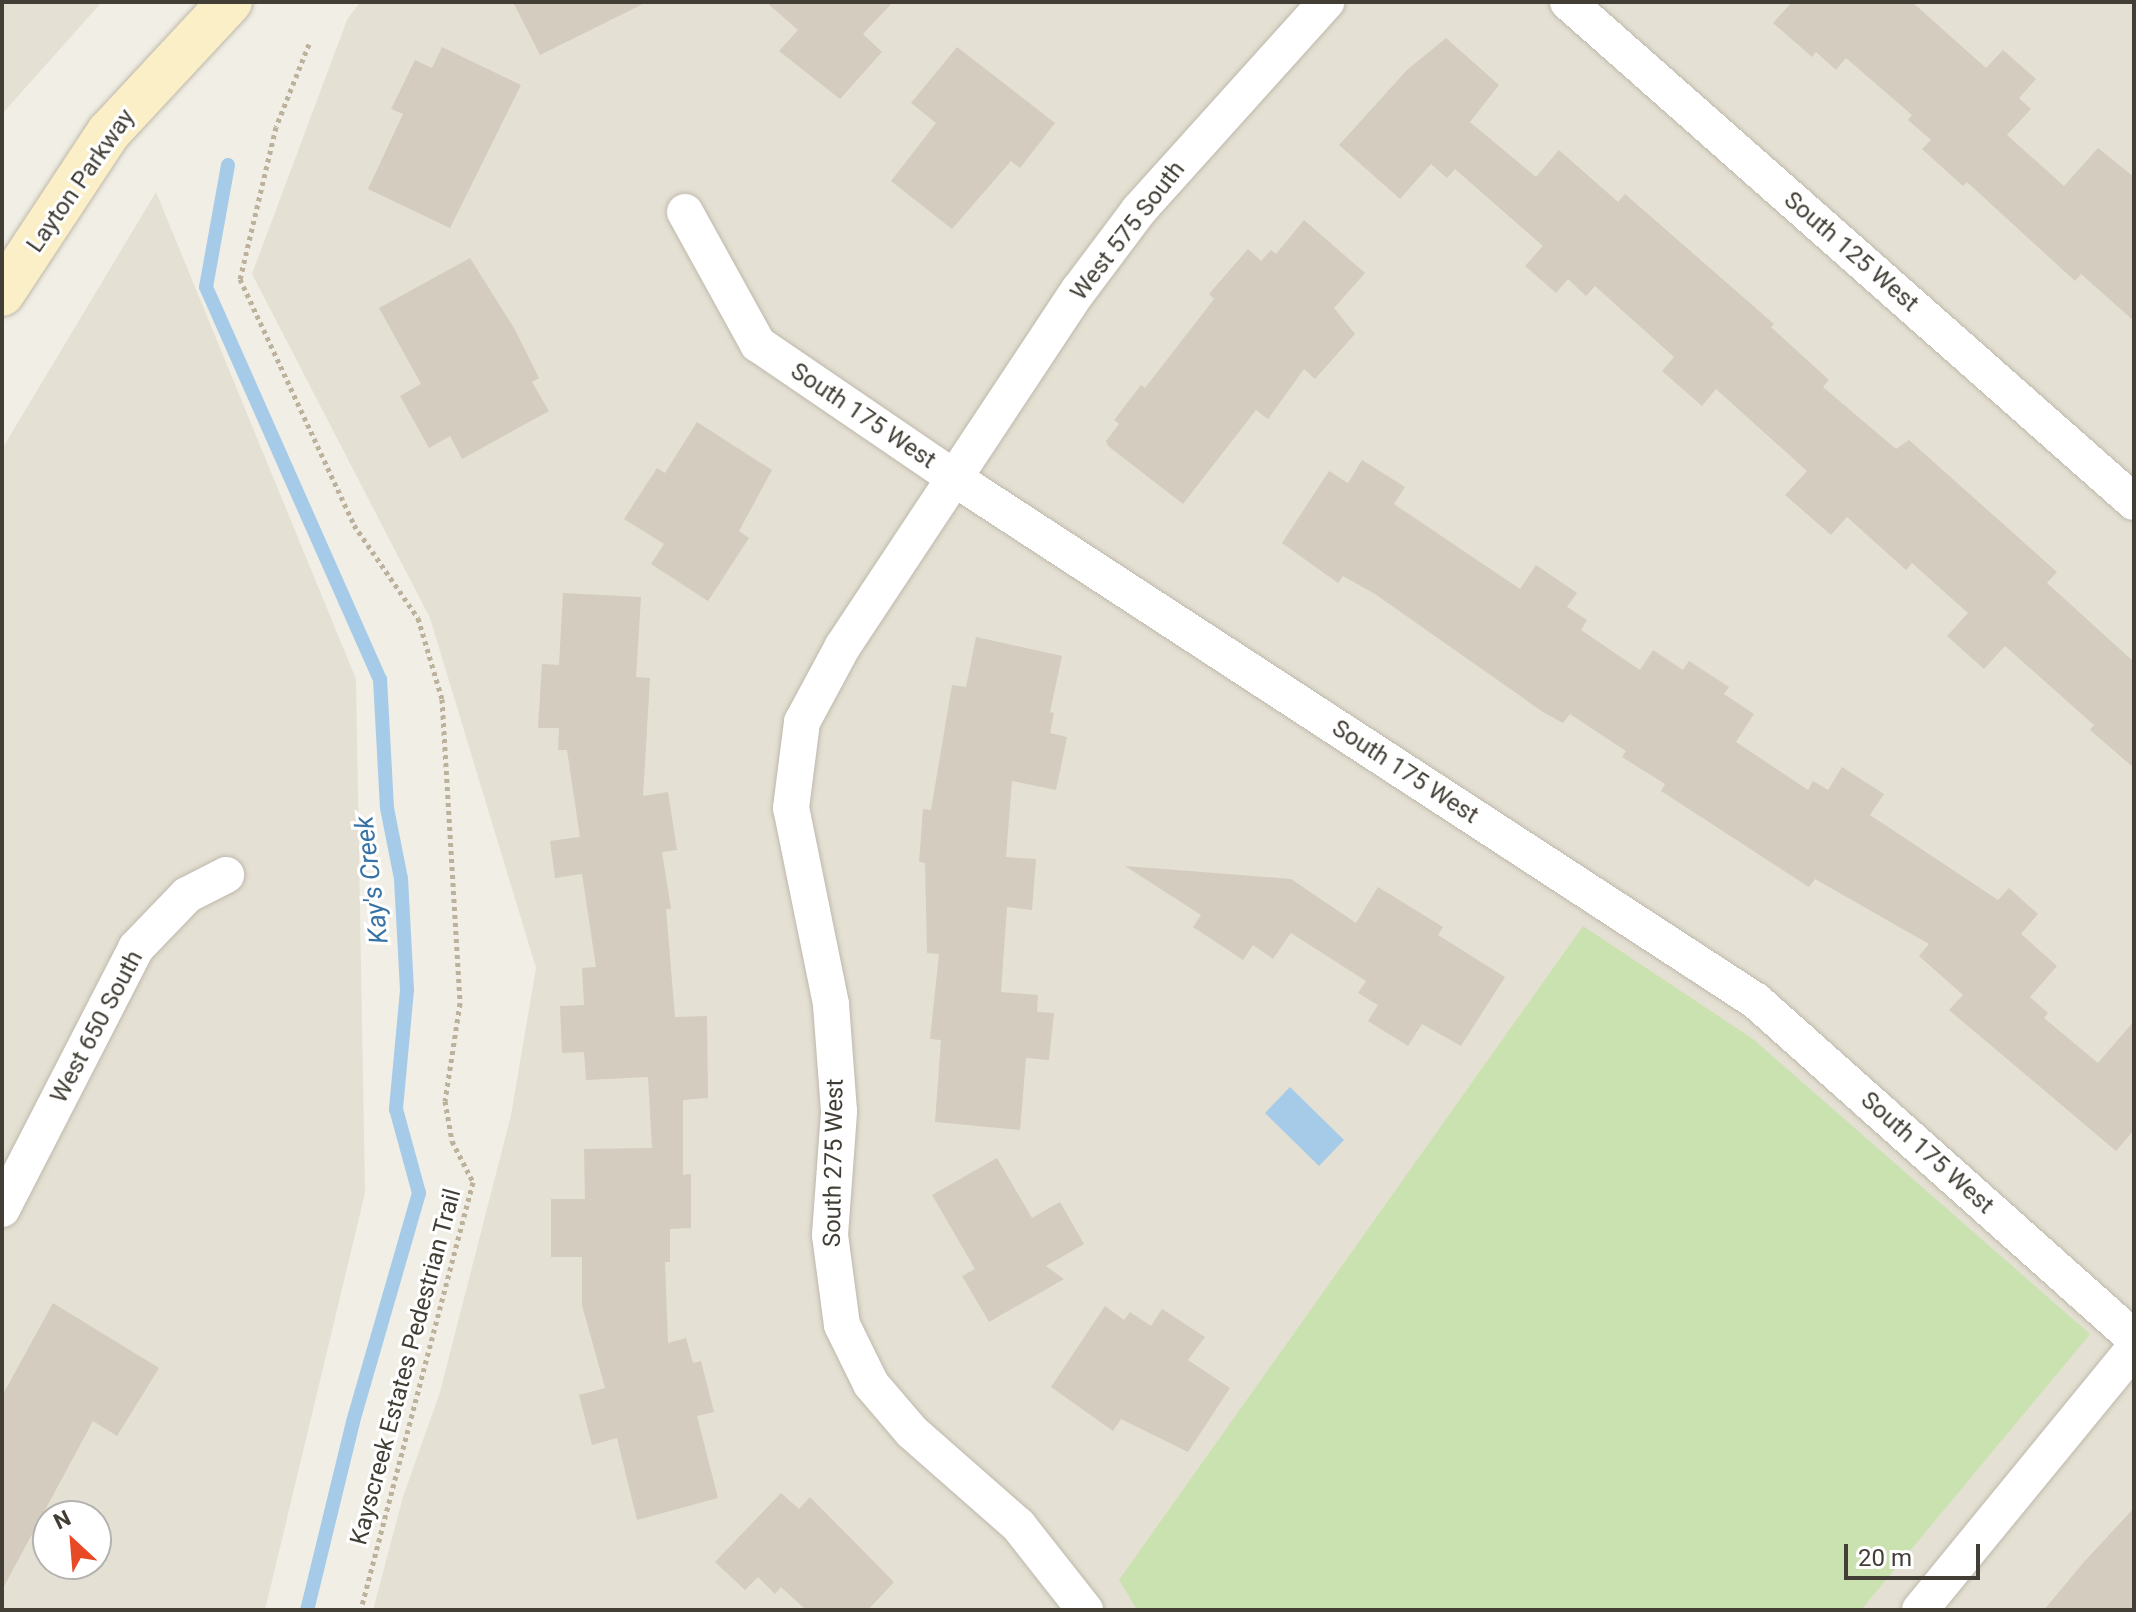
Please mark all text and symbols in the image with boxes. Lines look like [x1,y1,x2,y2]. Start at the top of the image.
street label: Layton Parkway [21,104,141,258]
street label: West 575 South [1065,156,1191,306]
street label: South 125 West [1778,186,1924,318]
street label: South 175 West [785,357,941,475]
street label: South 175 West [1326,714,1484,830]
water label: Kay's Creek [349,814,395,946]
street label: West 650 South [45,946,149,1108]
street label: South 275 West [818,1079,850,1247]
street label: South 175 West [1855,1086,1999,1220]
street label: Kayscreek Estates Pedestrian Trail [344,1186,468,1548]
north arrow [32,1500,112,1580]
text: N [50,1505,75,1534]
scale bar [1848,1528,1984,1578]
text: 20 m [1858,1544,1912,1572]

